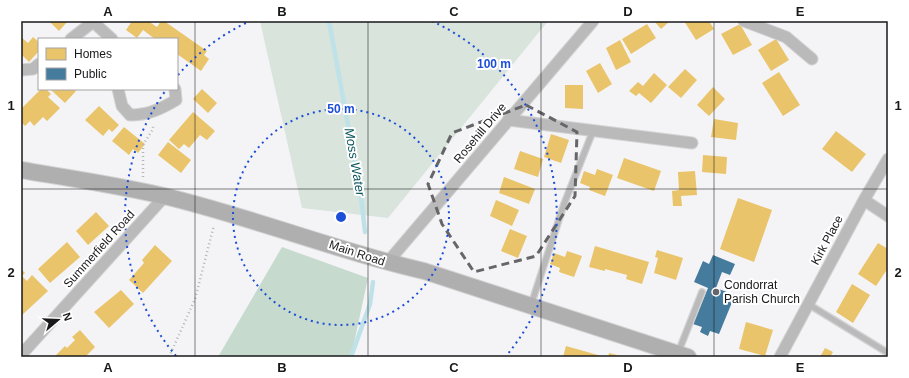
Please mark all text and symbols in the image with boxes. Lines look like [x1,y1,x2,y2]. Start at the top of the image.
text: A [103,4,113,19]
text: B [277,4,287,19]
text: C [449,4,459,19]
text: D [623,4,633,19]
text: E [796,4,805,19]
legend [38,38,178,90]
text: Homes [74,47,112,61]
text: 100 m [477,57,511,71]
text: Public [74,67,107,81]
text: 1 [7,98,15,113]
text: 1 [894,98,902,113]
street label: Rosehill Drive [451,100,509,166]
text: 50 m [327,102,355,116]
water label: Moss Water [342,127,369,198]
street label: Summerfield Road [61,207,137,291]
centre of rings [334,210,348,224]
street label: Kirk Place [808,213,846,267]
street label: Main Road [327,237,387,269]
text: 2 [7,265,15,280]
text: 2 [894,265,902,280]
place label: Condorrat Parish Church [724,278,800,306]
marker: Condorrat Parish Church [711,287,721,297]
north arrow [38,300,78,340]
text: N [60,311,74,323]
text: A [103,360,113,375]
text: B [277,360,287,375]
text: C [449,360,459,375]
text: D [623,360,633,375]
text: E [796,360,805,375]

